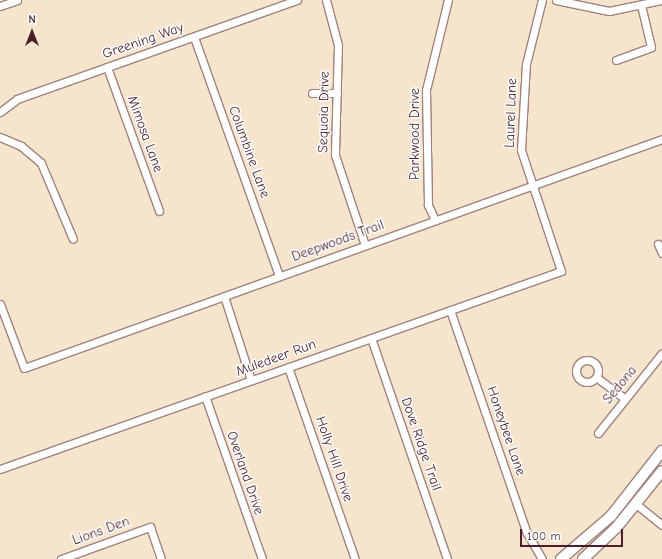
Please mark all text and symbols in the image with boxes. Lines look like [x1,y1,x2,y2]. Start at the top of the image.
north arrow [12,12,52,52]
text: N [28,13,36,26]
street label: Greening Way [100,19,186,63]
street label: Sequoia Drive [315,71,333,153]
street label: Laurel Lane [501,78,521,148]
street label: Parkwood Drive [407,88,423,180]
street label: Mimosa Lane [123,93,167,175]
street label: Columbine Lane [225,104,273,200]
street label: Deepwoods Trail [290,217,386,265]
street label: Muledeer Run [234,336,318,380]
street label: Sedona [599,362,641,408]
street label: Honeybee Lane [483,384,529,478]
street label: Dove Ridge Trail [397,395,445,493]
street label: Holly Hill Drive [312,414,356,504]
street label: Overland Drive [223,429,267,517]
street label: Lions Den [70,513,132,549]
scale bar [522,521,625,547]
text: 100 m [527,529,560,543]

